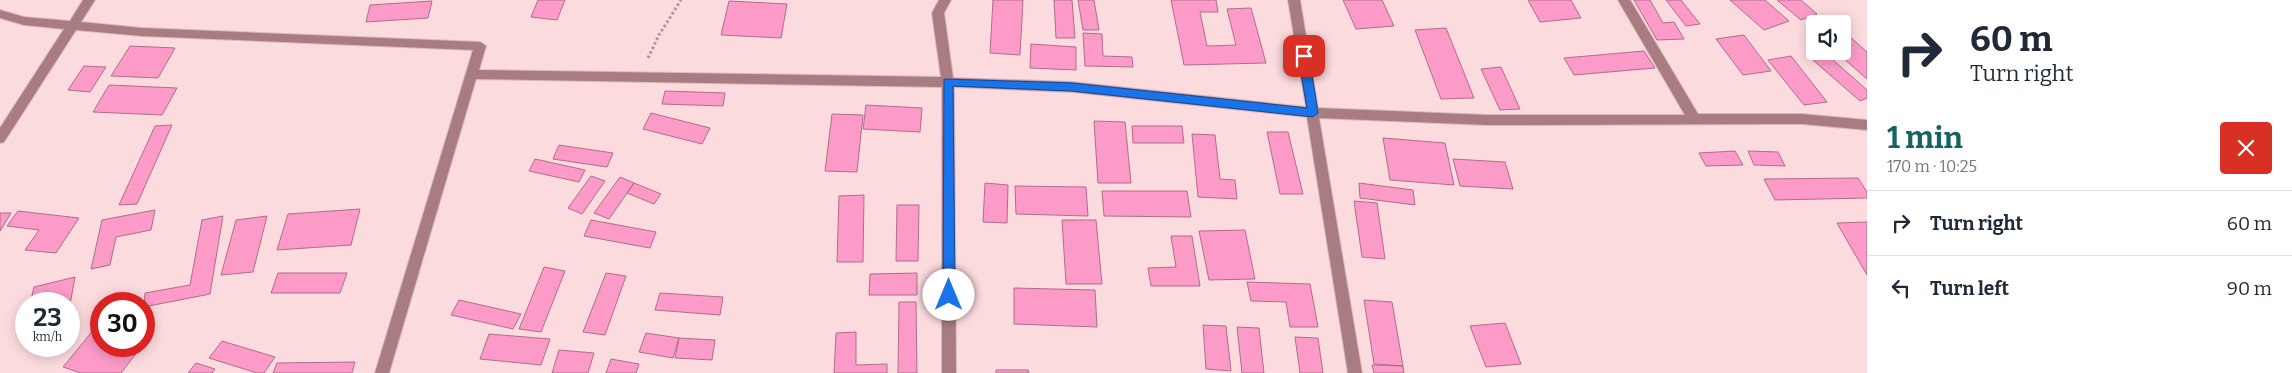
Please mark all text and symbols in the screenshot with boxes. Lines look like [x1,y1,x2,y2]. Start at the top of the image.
map controls [1806,15,1851,60]
button: sound [1806,15,1851,60]
text: 60 m [1970,18,2053,60]
icon: right [1887,20,1952,85]
pin [1283,35,1325,77]
icon: arrive [1290,42,1318,70]
text: Turn right [1970,60,2073,87]
text: 1 min [1887,120,1963,156]
button: close [2220,122,2272,174]
text: 170 m · 10:25 [1887,157,1977,176]
icon: right [1887,209,1915,237]
text: Turn right [1930,212,2023,235]
text: 60 m [2227,212,2272,235]
position arrow [922,268,974,320]
icon: left [1887,274,1915,302]
text: Turn left [1930,277,2009,300]
text: 90 m [2227,277,2272,300]
speed limit sign: 30 [90,292,155,357]
text: 23 [33,303,62,333]
text: km/h [33,330,62,344]

